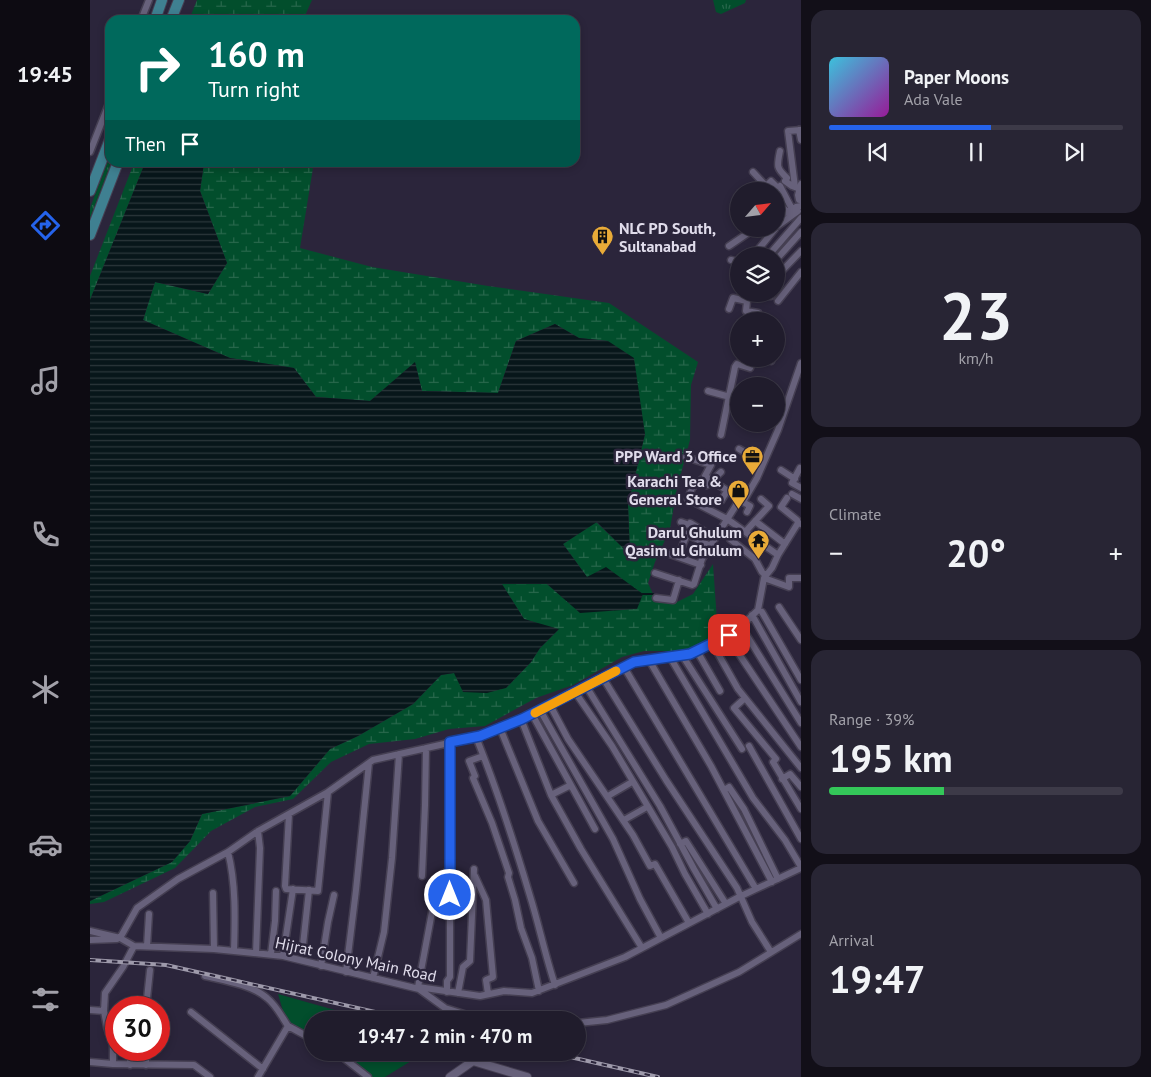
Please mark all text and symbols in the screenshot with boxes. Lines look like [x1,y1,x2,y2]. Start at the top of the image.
text: 160 m [208,31,305,77]
icon: right [125,35,190,100]
text: 19:45 [17,60,73,88]
text: Paper Moons [904,65,1009,89]
text: Turn right [208,75,300,103]
text: Ada Vale [904,89,963,109]
icon: arrive [176,130,204,158]
text: Then [125,132,166,156]
icon: previous [864,138,892,166]
icon: pause [962,138,990,166]
icon: next [1060,138,1088,166]
north arrow [730,182,785,238]
map controls [730,182,785,432]
icon: directions [28,208,63,243]
place label: NLC PD South, Sultanabad [619,218,716,256]
building icon: NLC PD South, Sultanabad [591,225,615,256]
button: layers [730,247,785,302]
text: 23 [939,273,1013,357]
button: + [730,312,785,367]
text: km/h [958,348,994,368]
icon: music [28,363,63,398]
button: − [730,377,785,432]
office icon: PPP Ward 3 Office [741,444,765,475]
place label: PPP Ward 3 Office [615,446,737,466]
place label: Karachi Tea & General Store [627,471,722,509]
shop icon: Karachi Tea & General Store [726,478,750,509]
text: Climate [829,504,881,524]
icon: phone [28,517,63,552]
place label: Darul Ghulum Qasim ul Ghulum [625,522,742,560]
text: 20° [946,528,1006,577]
temple icon: Darul Ghulum Qasim ul Ghulum [746,529,770,560]
text: − [829,534,843,571]
text: + [1109,534,1123,571]
pin [708,614,750,656]
icon: arrive [715,621,743,649]
icon: climate [28,672,63,707]
text: Range · 39% [829,709,914,729]
text: 195 km [829,733,953,782]
icon: car [28,827,63,862]
position arrow [423,868,475,920]
text: Arrival [829,930,874,950]
street label: Hijrat Colony Main Road [273,932,439,986]
text: 19:47 [829,954,925,1003]
icon: filters [28,982,63,1017]
speed limit sign: 30 [105,996,170,1061]
text: 19:47 · 2 min · 470 m [358,1024,532,1048]

